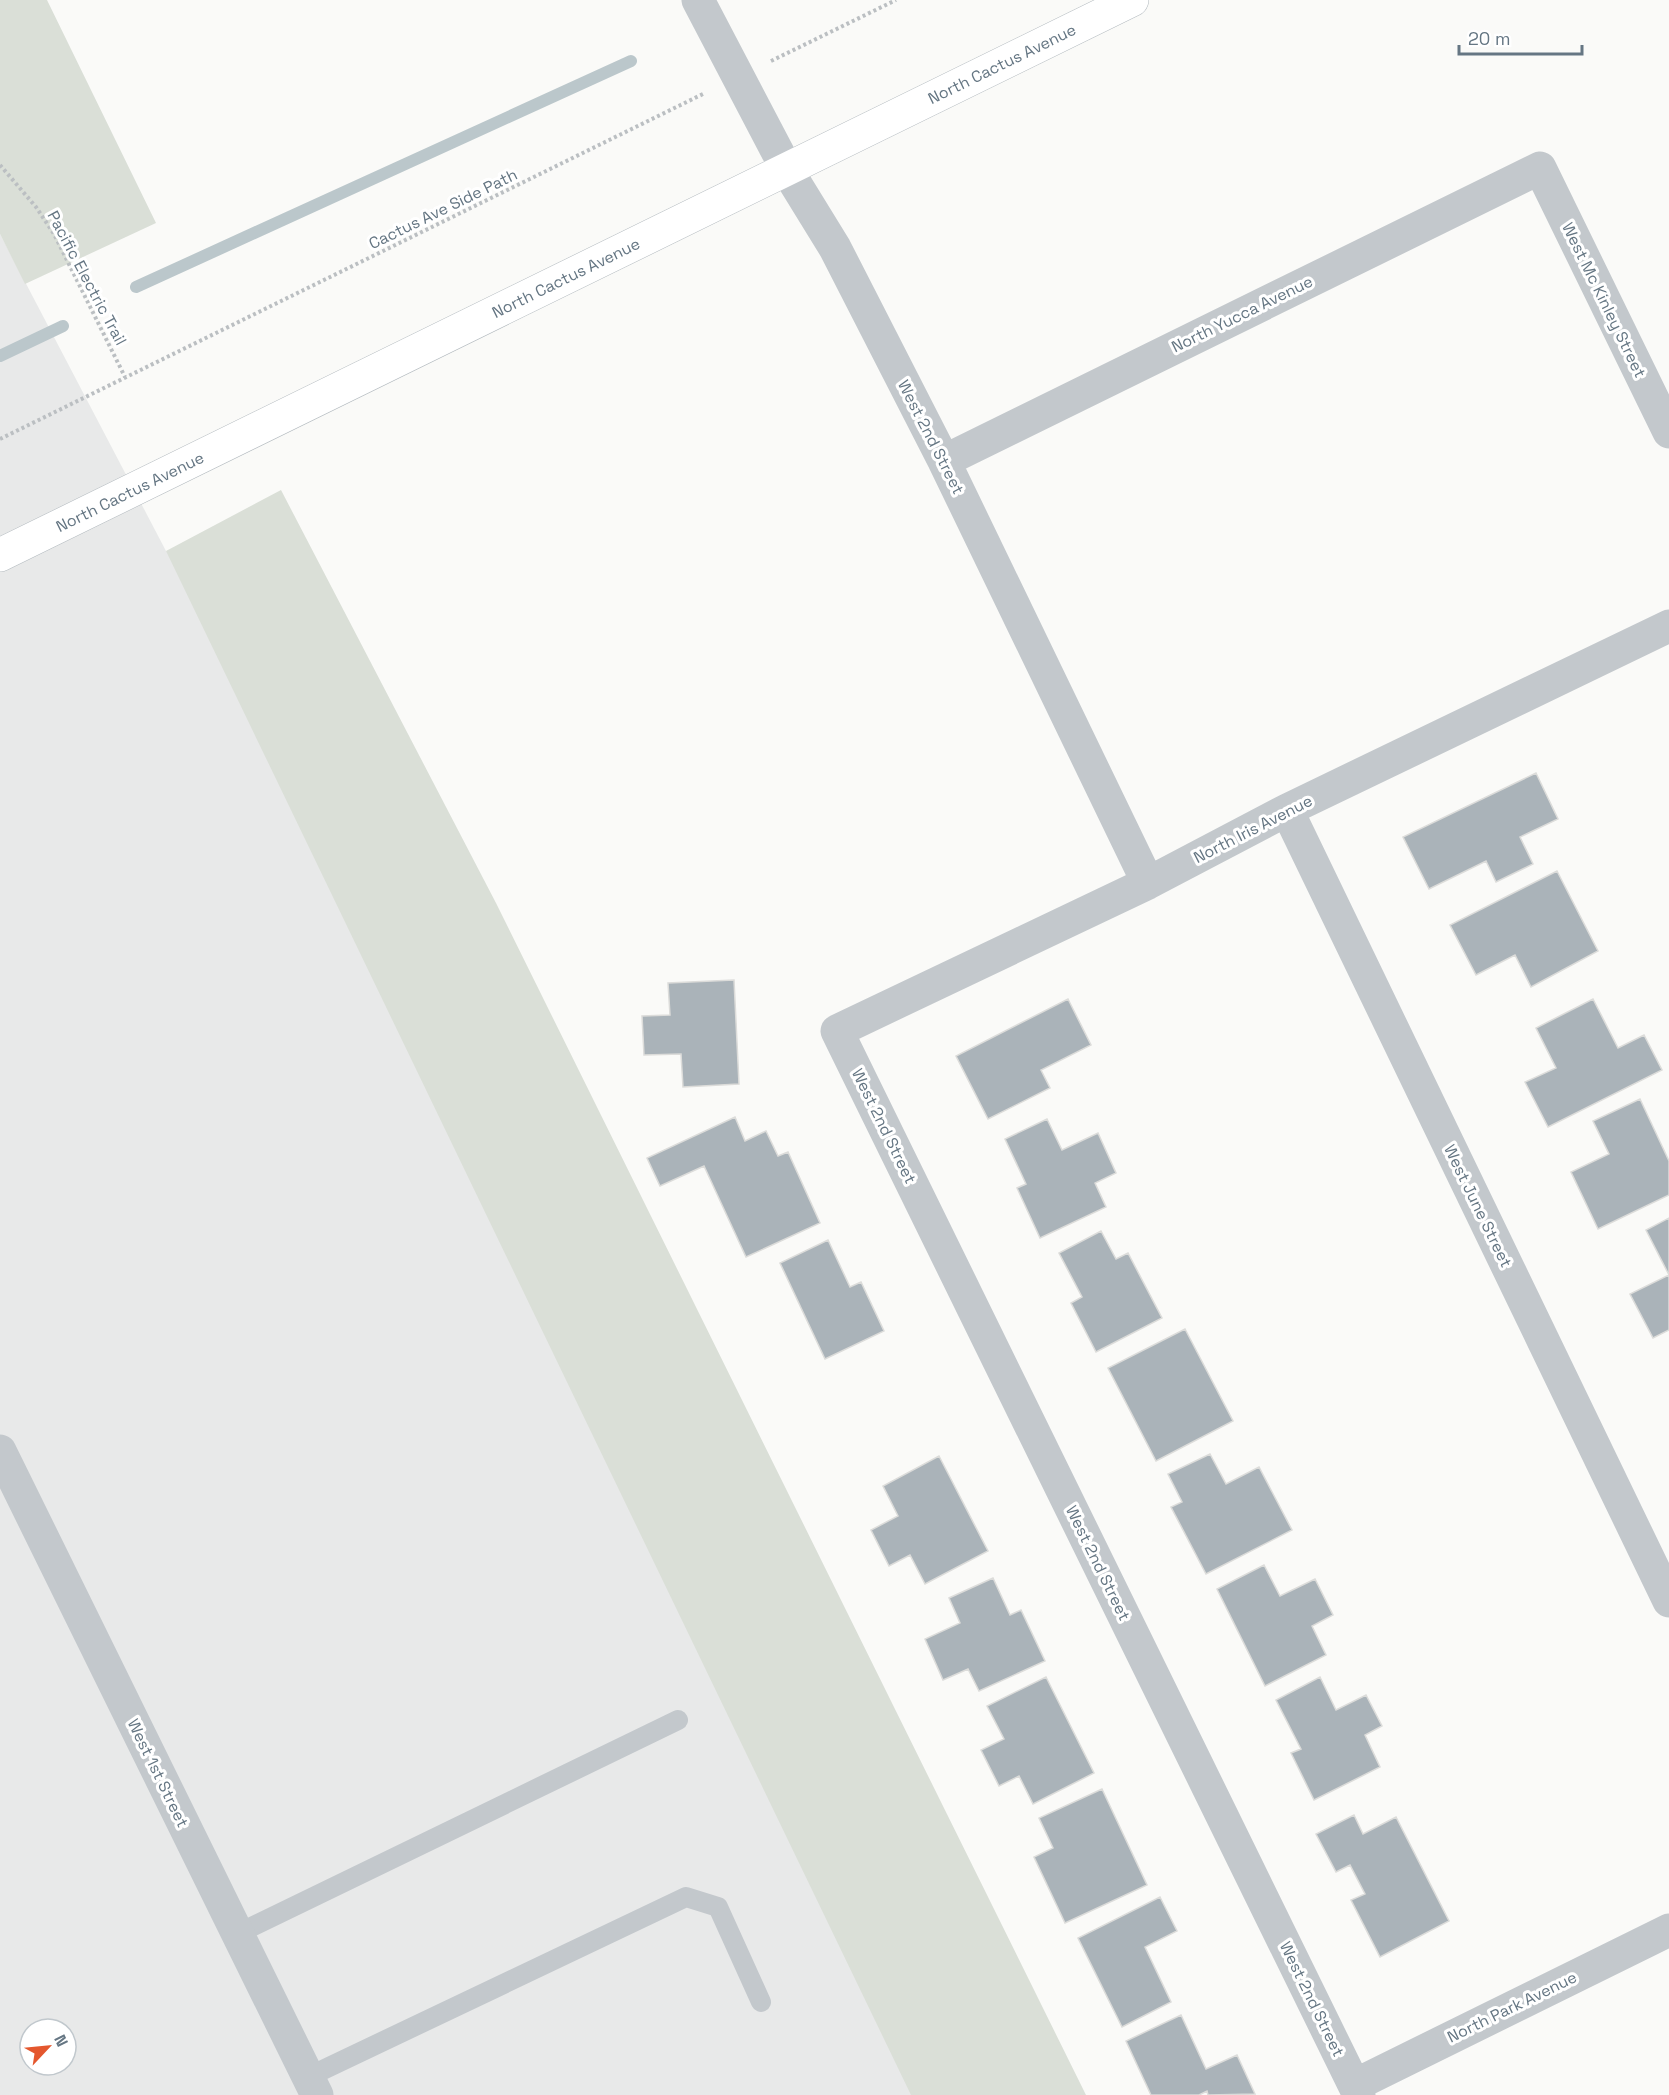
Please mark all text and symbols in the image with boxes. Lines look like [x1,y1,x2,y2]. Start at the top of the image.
scale bar [1459,18,1582,56]
street label: North Cactus Avenue [924,19,1080,109]
text: 20 m [1468,27,1511,50]
street label: Cactus Ave Side Path [365,164,521,254]
street label: Pacific Electric Trail [43,207,131,349]
street label: West Mc Kinley Street [1557,219,1651,381]
street label: North Cactus Avenue [488,233,644,323]
street label: North Yucca Avenue [1168,271,1316,357]
street label: West 2nd Street [893,376,969,498]
street label: North Cactus Avenue [52,447,208,537]
street label: North Iris Avenue [1190,790,1316,868]
street label: West 2nd Street [847,1065,921,1187]
street label: West June Street [1439,1141,1517,1271]
street label: West 2nd Street [1061,1502,1135,1624]
street label: West 1st Street [123,1715,193,1831]
street label: West 2nd Street [1275,1938,1349,2060]
street label: North Park Avenue [1444,1967,1580,2047]
north arrow [18,2017,78,2077]
text: N [49,2031,73,2050]

